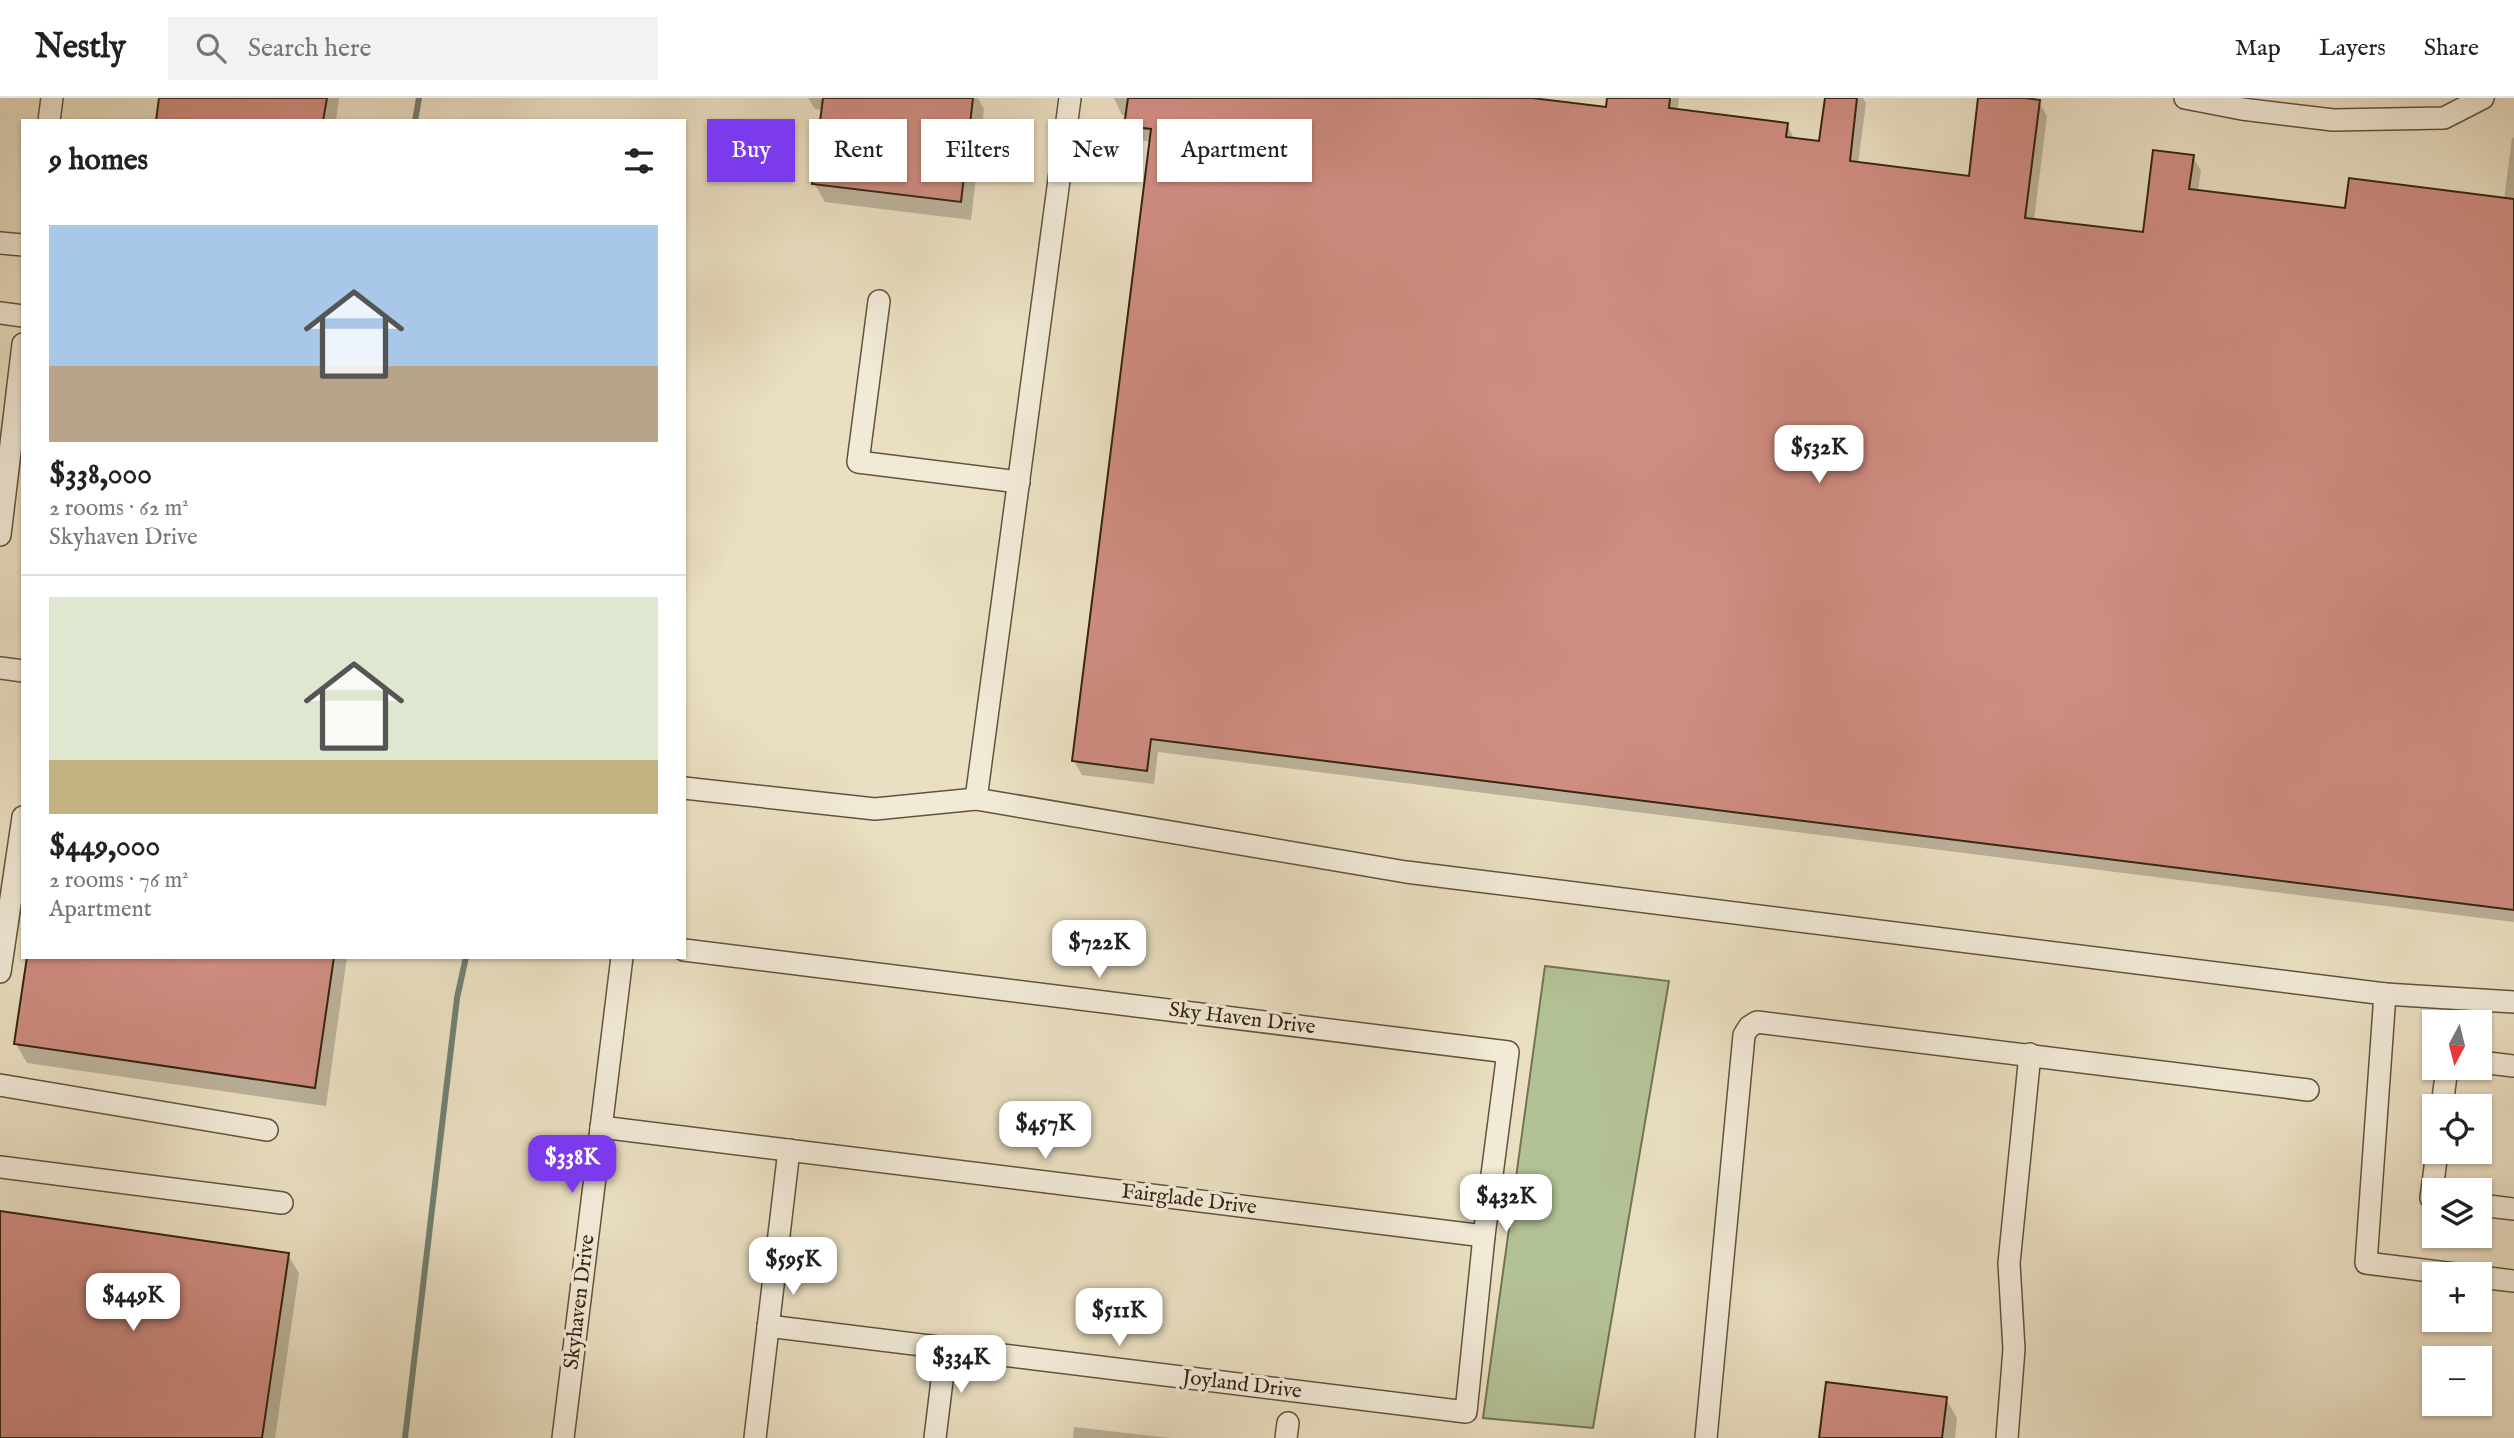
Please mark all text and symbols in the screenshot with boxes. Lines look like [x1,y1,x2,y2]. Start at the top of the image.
search box [168,17,658,80]
text: Nestly [35,27,126,69]
icon: search [192,29,230,67]
text: Search here [248,32,372,65]
text: Map [2235,33,2281,64]
text: Layers [2319,33,2386,64]
text: Share [2424,33,2479,64]
chip: Buy [707,119,795,182]
chip: Rent [809,119,907,182]
chip: Filters [921,119,1034,182]
chip: New [1048,119,1143,182]
chip: Apartment [1157,119,1312,182]
text: 9 homes [49,142,148,180]
icon: filters [620,142,658,180]
icon: home [291,271,417,397]
pin: $532K [1770,426,1868,485]
text: $532K [1790,433,1848,462]
text: $338,000 [49,456,152,494]
text: 2 rooms · 62 m² [49,494,189,523]
text: Skyhaven Drive [49,523,198,552]
icon: home [291,643,417,769]
text: $449,000 [49,828,160,866]
text: 2 rooms · 76 m² [49,866,189,895]
text: Apartment [49,895,152,924]
pin: $722K [1050,920,1148,980]
text: $722K [1068,928,1130,957]
street label: Sky Haven Drive [1167,997,1317,1041]
north arrow [2422,1010,2492,1080]
map controls [2422,1010,2492,1416]
button: locate [2422,1094,2492,1164]
pin: $457K [996,1102,1094,1161]
text: $457K [1015,1109,1075,1138]
pin: $338K [523,1136,621,1195]
text: $338K [544,1143,600,1172]
pin: $432K [1457,1174,1555,1234]
street label: Fairglade Drive [1120,1178,1258,1222]
button: layers [2422,1178,2492,1248]
text: $432K [1476,1182,1536,1211]
street label: Skyhaven Drive [558,1233,602,1371]
pin: $595K [744,1238,842,1297]
text: $595K [765,1245,821,1274]
button: + [2422,1262,2492,1332]
pin: $449K [84,1274,182,1333]
text: $449K [102,1281,164,1310]
pin: $511K [1070,1288,1168,1348]
text: $511K [1092,1296,1146,1325]
pin: $334K [912,1336,1010,1395]
text: $334K [932,1343,990,1372]
button: − [2422,1346,2492,1416]
street label: Joyland Drive [1179,1364,1304,1406]

